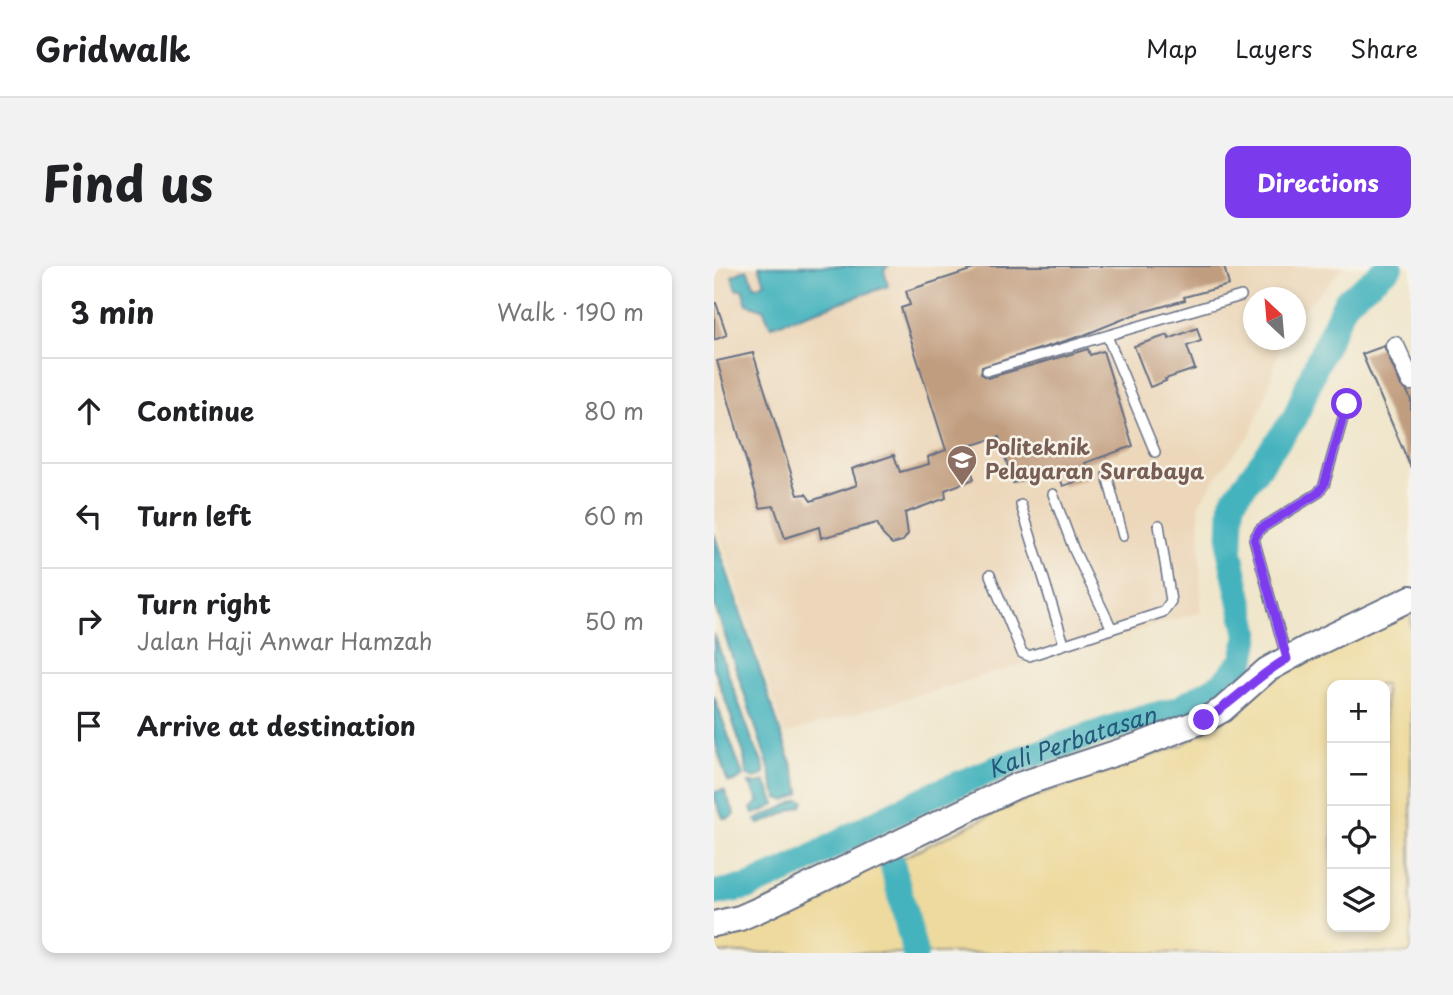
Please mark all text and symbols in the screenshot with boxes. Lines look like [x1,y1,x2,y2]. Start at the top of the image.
text: Gridwalk [35,23,191,73]
text: Map [1146,30,1197,66]
text: Layers [1235,30,1312,66]
text: Share [1350,30,1418,66]
text: Find us [42,145,213,219]
button: Directions [1225,146,1411,218]
north arrow [1243,287,1306,350]
text: 3 min [70,289,155,334]
text: Walk · 190 m [497,294,644,329]
route start [1331,388,1362,419]
text: Continue [137,391,254,430]
icon: ahead [70,392,108,430]
text: 80 m [584,393,644,428]
place label: Politeknik Pelayaran Surabaya [985,430,1204,486]
school or university icon: Politeknik Pelayaran Surabaya [945,443,979,487]
text: Turn left [137,496,252,535]
icon: left [70,497,108,535]
text: 60 m [584,498,644,533]
text: Turn right [137,584,271,623]
icon: right [70,602,108,640]
text: 50 m [584,603,644,638]
text: Jalan Haji Anwar Hamzah [137,623,433,658]
map controls [1327,680,1390,932]
button: + [1327,680,1390,743]
water label: Kali Perbatasan [982,696,1160,786]
route end [1188,704,1219,735]
text: Arrive at destination [137,706,416,745]
icon: arrive [70,707,108,745]
button: − [1327,743,1390,806]
button: locate [1327,806,1390,869]
button: layers [1327,869,1390,932]

